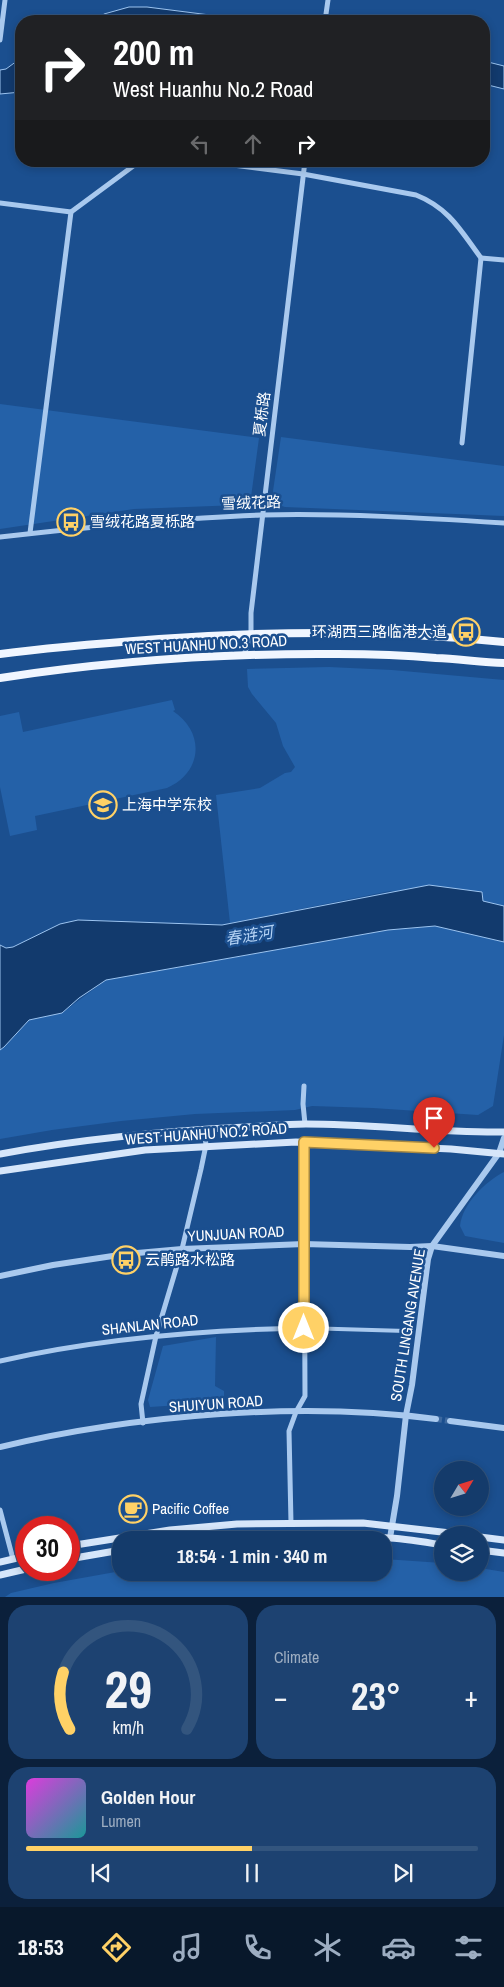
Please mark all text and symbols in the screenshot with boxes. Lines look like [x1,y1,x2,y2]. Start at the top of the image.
text: 200 m [113,29,194,76]
icon: right [30,35,95,100]
text: West Huanhu No.2 Road [113,74,313,104]
icon: left [186,130,214,158]
icon: ahead [239,130,267,158]
icon: right [292,130,320,158]
street label: 夏栎路 [248,390,275,438]
street label: 雪绒花路 [221,491,281,514]
bus stop icon: 雪绒花路夏栎路 [56,507,86,537]
place label: 雪绒花路夏栎路 [90,511,195,532]
bus stop icon: 环湖西三路临港大道 [451,617,481,647]
place label: 环湖西三路临港大道 [312,621,447,642]
street label: WEST HUANHU NO.3 ROAD [124,630,288,659]
school or university icon: 上海中学东校 [88,790,118,820]
place label: 上海中学东校 [122,794,212,815]
water label: 春涟河 [224,920,277,950]
pin [413,1097,455,1148]
icon: arrive [420,1104,448,1132]
street label: WEST HUANHU NO.2 ROAD [124,1117,288,1150]
street label: YUNJUAN ROAD [187,1220,285,1247]
bus stop icon: 云鹃路水松路 [111,1245,141,1275]
street label: SOUTH LINGANG AVENUE [385,1247,430,1403]
place label: 云鹃路水松路 [145,1249,235,1270]
position arrow [277,1301,329,1353]
street label: SHANLAN ROAD [101,1309,199,1340]
street label: SHUIYUN ROAD [168,1390,264,1417]
north arrow [434,1461,489,1516]
map controls [434,1461,489,1581]
cafe icon: Pacific Coffee [118,1494,148,1524]
place label: Pacific Coffee [152,1498,229,1519]
speed limit sign: 30 [15,1516,80,1581]
button: layers [434,1526,489,1581]
text: 18:54 · 1 min · 340 m [177,1543,327,1569]
text: Climate [274,1646,319,1668]
text: 29 [104,1654,152,1724]
text: 23° [351,1671,401,1722]
text: − [274,1678,287,1716]
text: + [465,1678,478,1716]
text: km/h [112,1716,144,1740]
text: Golden Hour [101,1784,195,1810]
text: Lumen [101,1810,141,1832]
icon: previous [87,1859,115,1887]
icon: pause [238,1859,266,1887]
icon: next [389,1859,417,1887]
icon: directions [99,1930,134,1965]
icon: music [170,1930,205,1965]
icon: phone [240,1930,275,1965]
icon: climate [310,1930,345,1965]
icon: car [381,1930,416,1965]
icon: filters [451,1930,486,1965]
text: 18:53 [18,1932,64,1962]

